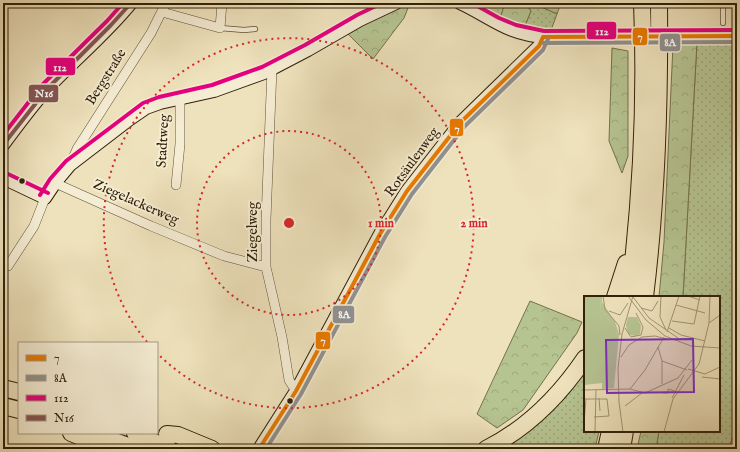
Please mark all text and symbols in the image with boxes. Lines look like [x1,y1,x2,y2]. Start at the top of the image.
line badge: 112 [586,21,617,40]
text: 112 [595,25,610,39]
line badge: 7 [632,27,648,46]
text: 7 [637,30,643,44]
line badge: 8A [659,33,681,52]
text: 8A [664,36,676,50]
street label: Bergstraße [82,45,131,108]
line badge: 112 [45,57,76,76]
text: 112 [53,61,68,75]
line badge: N16 [28,84,59,103]
text: N16 [34,87,54,101]
street label: Stadtweg [153,113,173,168]
line badge: 7 [449,118,464,137]
text: 7 [454,122,460,136]
street label: Rotsäulenweg [381,123,444,200]
street label: Ziegelackerweg [90,175,182,229]
unlabelled marker [17,176,27,186]
street label: Ziegelweg [244,201,262,262]
centre of rings [282,216,296,230]
text: 1 min [368,216,395,231]
text: 2 min [460,216,488,231]
inset map [584,296,720,432]
line badge: 8A [332,305,355,324]
text: 8A [338,308,350,322]
line badge: 7 [315,331,331,350]
text: 7 [320,334,326,348]
legend [18,342,158,434]
text: 7 [54,351,60,366]
text: 8A [54,371,68,386]
text: 112 [54,391,69,406]
unlabelled marker [285,396,295,406]
text: N16 [54,411,75,426]

